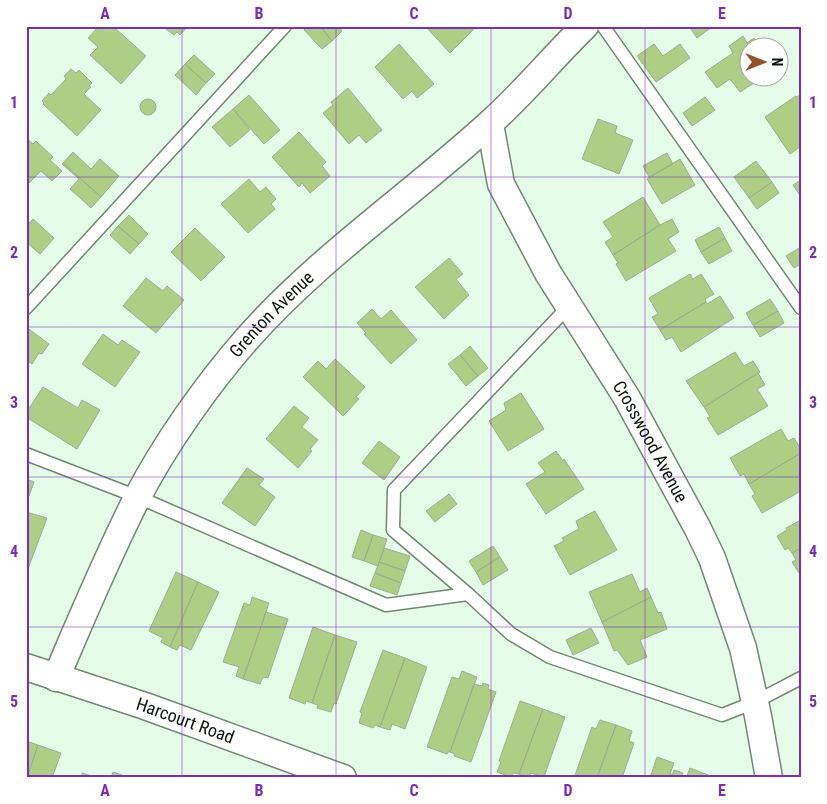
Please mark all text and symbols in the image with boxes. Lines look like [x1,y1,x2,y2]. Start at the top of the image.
text: A [100,4,110,23]
text: B [255,4,264,23]
text: C [409,4,419,23]
text: D [563,4,573,23]
text: E [718,4,726,23]
north arrow [740,38,790,88]
text: N [769,58,785,66]
text: 1 [10,93,18,112]
text: 1 [809,93,817,112]
text: 2 [10,243,18,262]
text: 2 [809,243,817,262]
street label: Grenton Avenue [225,267,318,361]
street label: Crosswood Avenue [609,377,693,506]
text: 3 [10,393,18,412]
text: 3 [809,393,817,412]
text: 4 [10,542,18,561]
text: 4 [809,542,817,561]
text: 5 [10,692,18,711]
text: 5 [809,692,817,711]
street label: Harcourt Road [134,693,237,748]
text: A [100,781,110,800]
text: B [255,781,264,800]
text: C [409,781,419,800]
text: D [563,781,573,800]
text: E [718,781,726,800]

